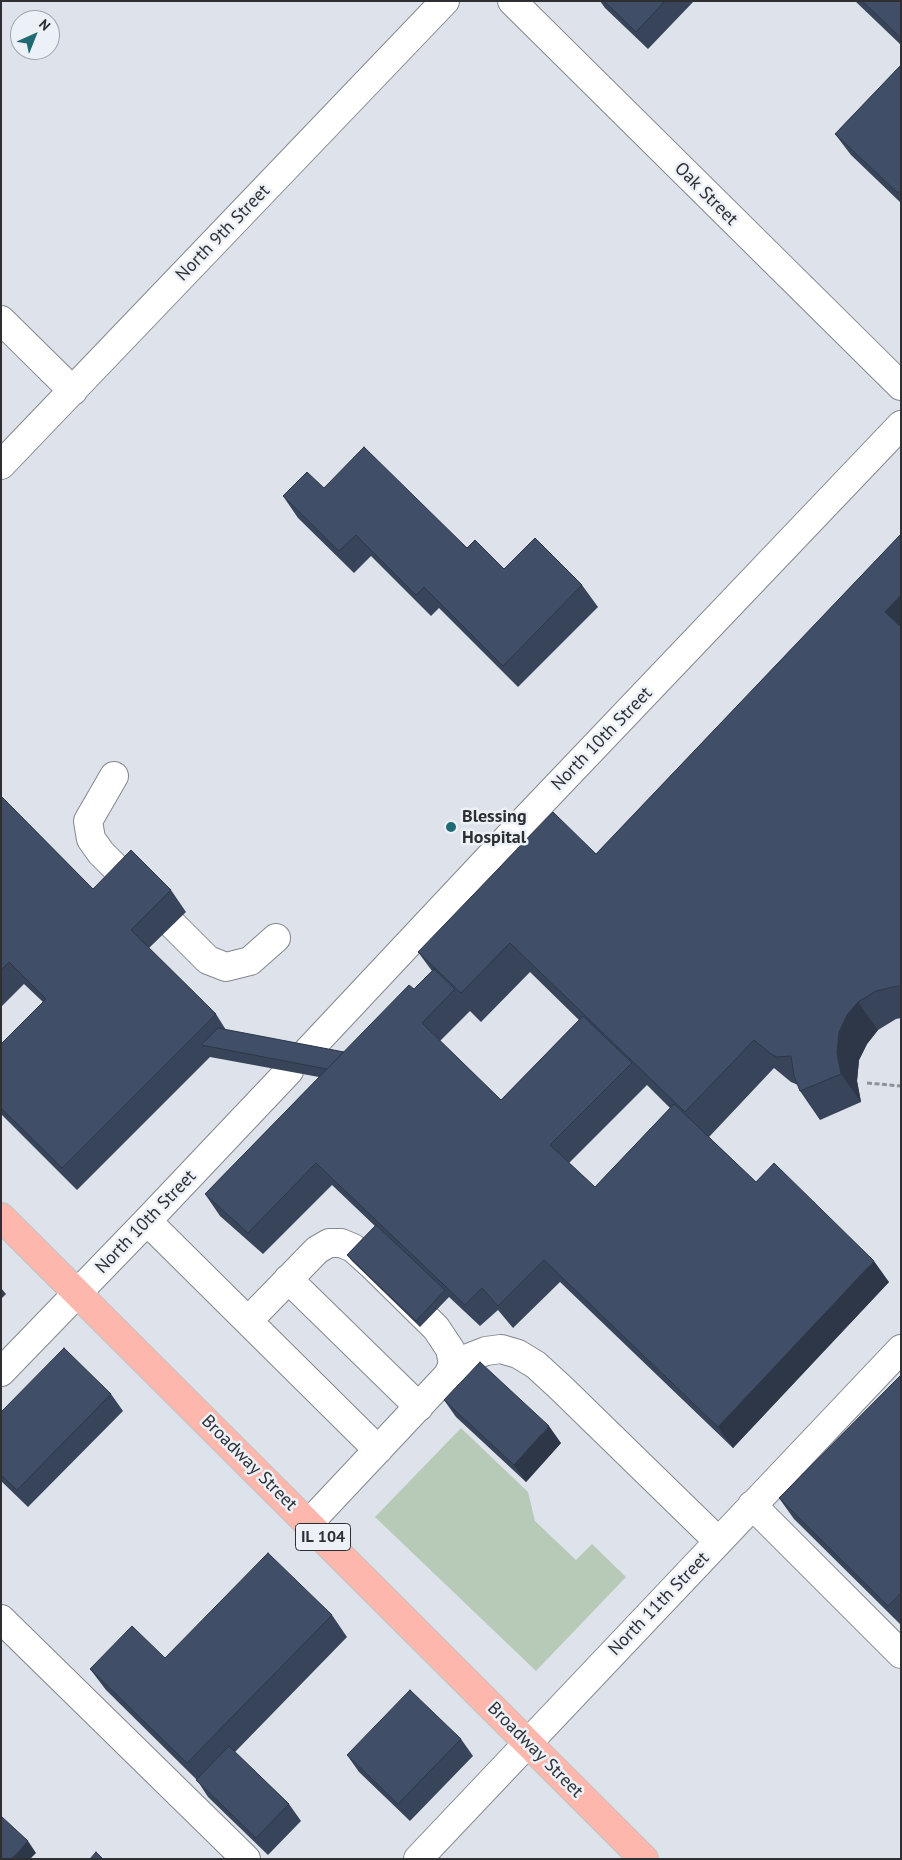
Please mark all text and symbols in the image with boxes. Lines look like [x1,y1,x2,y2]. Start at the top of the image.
north arrow [10,10,60,60]
text: N [35,15,54,35]
street label: Oak Street [670,158,742,230]
street label: North 9th Street [172,180,274,286]
street label: North 10th Street [547,683,657,795]
place label: Blessing Hospital [462,806,527,849]
marker: Blessing Hospital [444,820,458,834]
street label: North 10th Street [91,1166,201,1278]
street label: Broadway Street [197,1411,301,1515]
road number: IL 104 [296,1524,350,1550]
street label: North 11th Street [604,1548,714,1660]
street label: Broadway Street [483,1698,587,1802]

